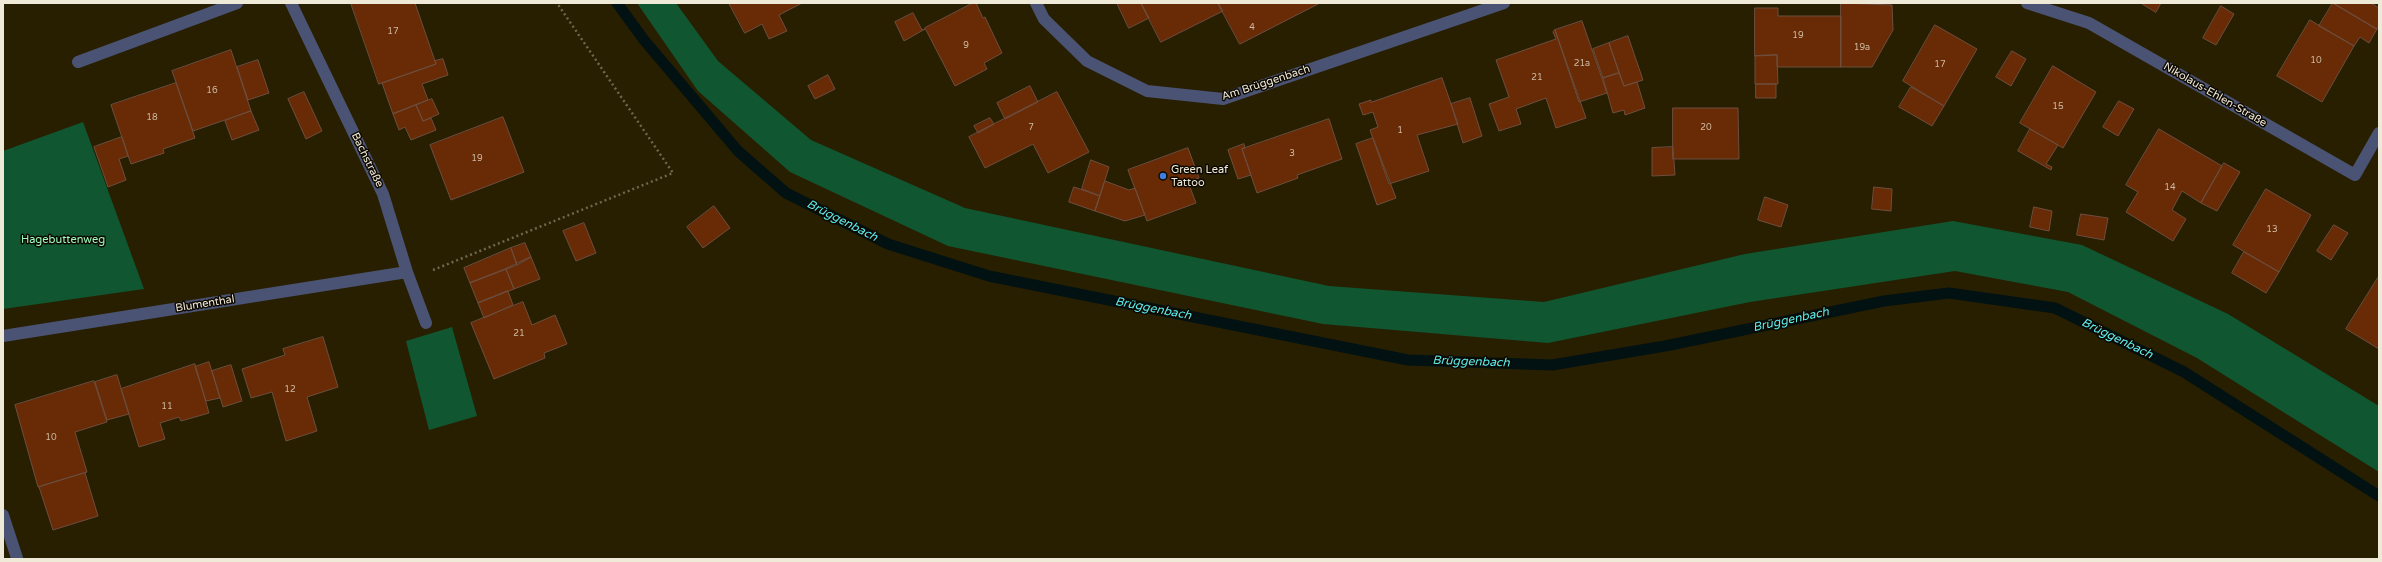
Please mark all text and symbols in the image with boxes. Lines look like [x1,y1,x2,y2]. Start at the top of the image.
house number: 4 [1249,23,1255,33]
house number: 17 [387,27,399,37]
house number: 19 [1792,31,1804,41]
house number: 9 [963,41,969,51]
house number: 19a [1854,43,1870,53]
house number: 10 [2310,56,2322,66]
house number: 21a [1574,59,1590,69]
house number: 17 [1934,60,1946,70]
street label: Nikolaus-Ehlen-Straße [2161,60,2269,130]
street label: Am Brüggenbach [1220,63,1312,103]
house number: 21 [1531,73,1543,83]
house number: 16 [206,86,218,96]
house number: 15 [2052,102,2064,112]
house number: 18 [146,113,158,123]
house number: 7 [1028,123,1034,133]
house number: 20 [1700,123,1712,133]
house number: 1 [1397,126,1403,136]
street label: Bachstraße [348,131,386,189]
house number: 3 [1289,149,1295,159]
house number: 19 [471,154,483,164]
place label: Green Leaf Tattoo [1171,163,1228,189]
marker: Green Leaf Tattoo [1158,171,1168,181]
house number: 14 [2164,183,2176,193]
water label: Brüggenbach [804,197,880,245]
house number: 13 [2266,225,2278,235]
park label: Hagebuttenweg [21,233,105,247]
street label: Blumenthal [174,293,236,315]
water label: Brüggenbach [1114,295,1192,323]
water label: Brüggenbach [1752,305,1830,335]
water label: Brüggenbach [2079,316,2155,362]
house number: 21 [513,329,525,339]
water label: Brüggenbach [1432,353,1510,371]
house number: 12 [284,385,296,395]
house number: 11 [161,402,173,412]
house number: 10 [45,433,57,443]

